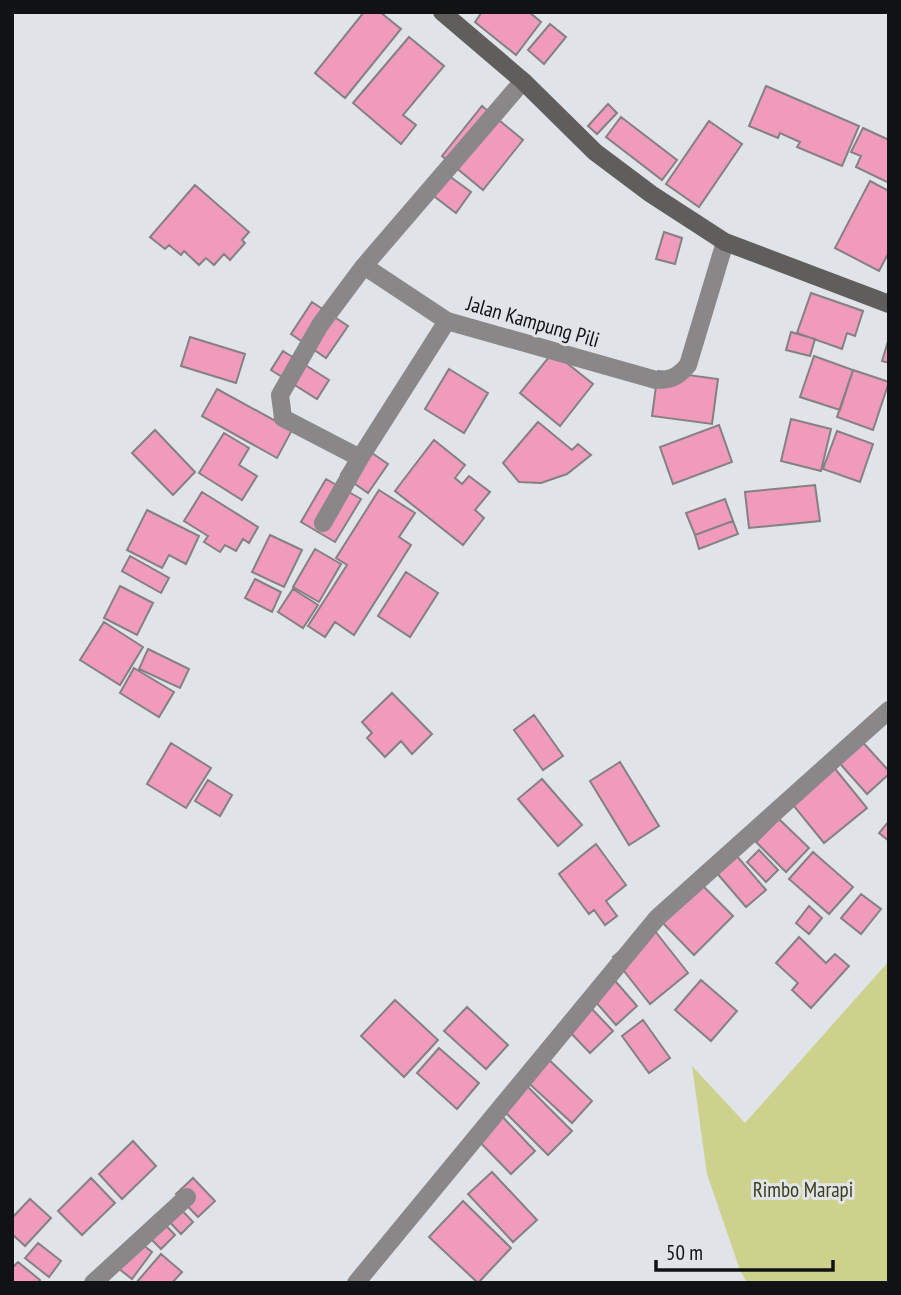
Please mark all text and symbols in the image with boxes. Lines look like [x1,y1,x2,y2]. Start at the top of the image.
street label: Jalan Kampung Pili [463,289,603,353]
park label: Rimbo Marapi [753,1176,853,1203]
scale bar [656,1228,833,1272]
text: 50 m [666,1239,703,1266]

